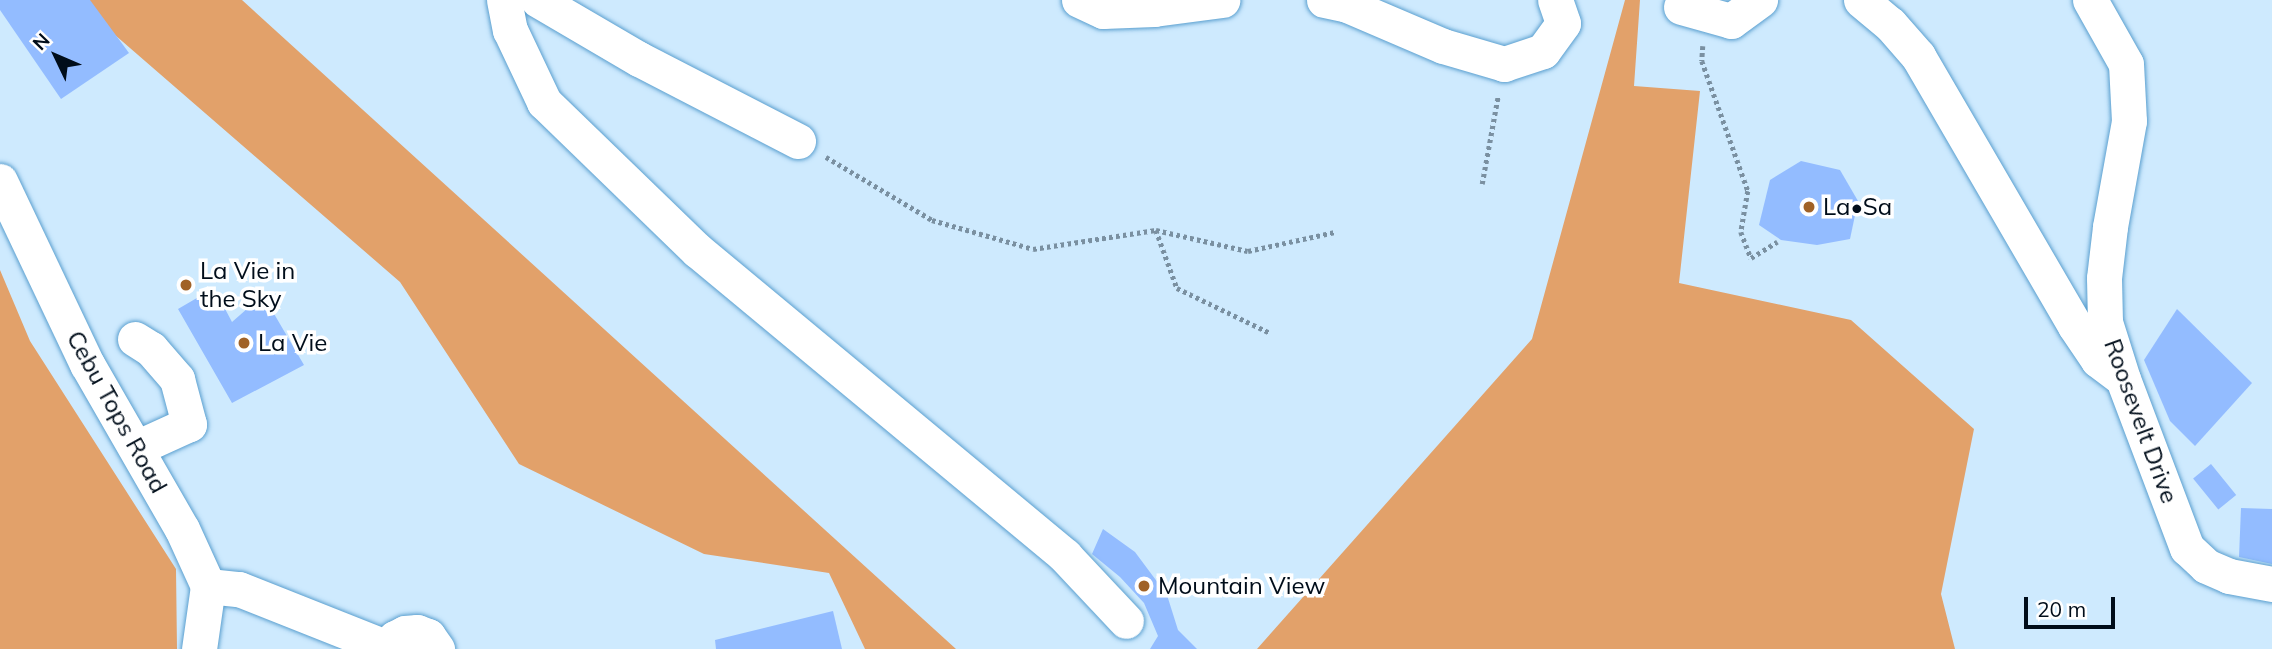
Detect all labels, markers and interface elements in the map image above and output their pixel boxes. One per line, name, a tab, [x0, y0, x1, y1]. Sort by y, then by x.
north arrow	[21, 21, 91, 91]
text: N	[27, 28, 55, 55]
place label: La•Sa	[1823, 193, 1892, 221]
marker: La•Sa	[1801, 199, 1817, 215]
place label: La Vie in the Sky	[200, 257, 295, 313]
marker: La Vie in the Sky	[178, 277, 194, 293]
street label: Cebu Tops Road	[61, 326, 173, 498]
place label: La Vie	[258, 329, 327, 357]
marker: La Vie	[236, 335, 252, 351]
street label: Roosevelt Drive	[2098, 335, 2184, 507]
place label: Mountain View	[1158, 572, 1325, 600]
marker: Mountain View	[1136, 578, 1152, 594]
scale bar	[2027, 582, 2118, 626]
text: 20 m	[2037, 596, 2086, 622]

